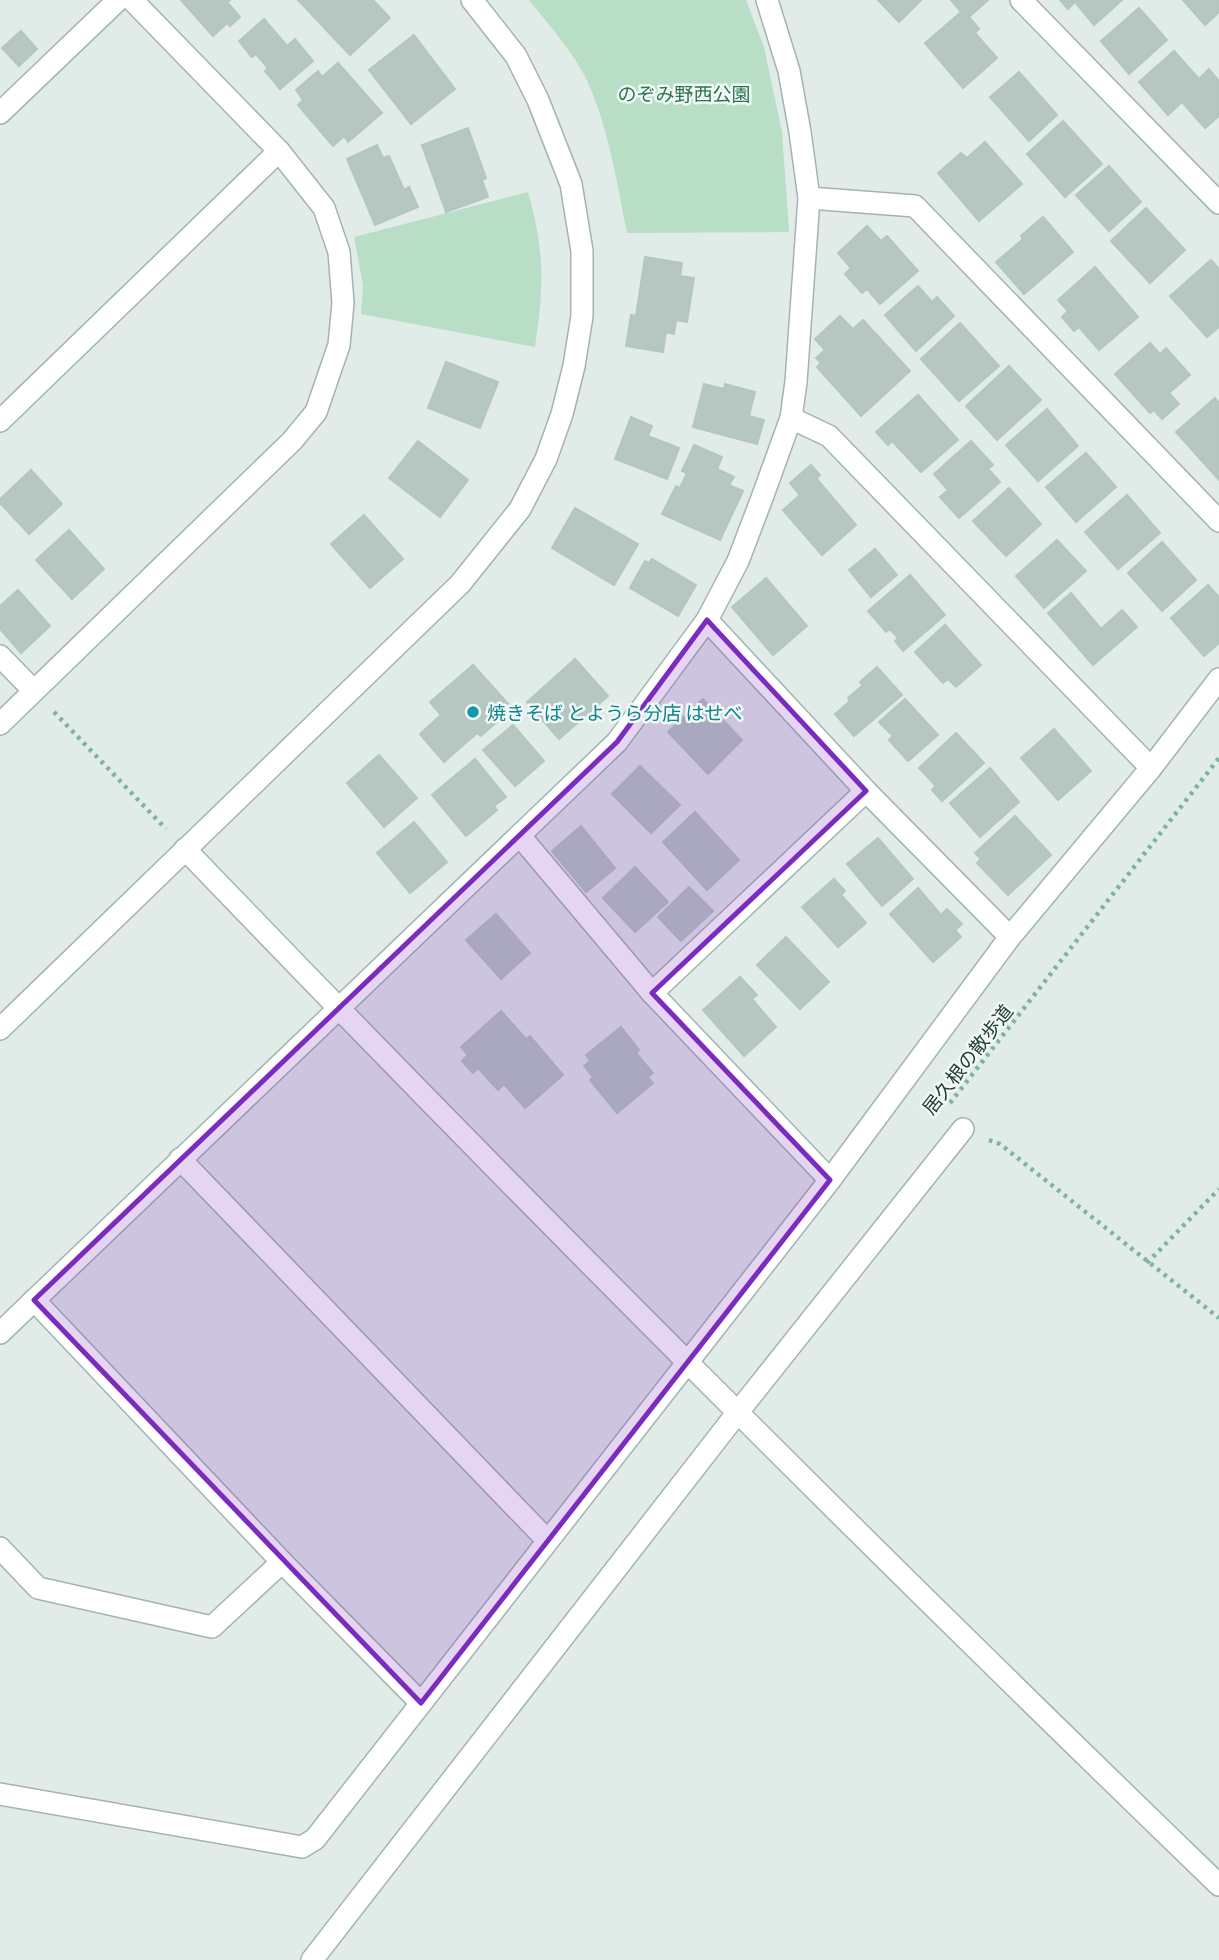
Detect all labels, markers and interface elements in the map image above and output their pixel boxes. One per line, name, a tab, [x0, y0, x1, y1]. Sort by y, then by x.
park label: のぞみ野西公園	[617, 82, 751, 105]
place label: 焼きそば とようら分店 はせべ	[487, 701, 742, 724]
marker: 焼きそば とようら分店 はせべ	[465, 704, 481, 720]
street label: 居久根の散歩道	[917, 1000, 1017, 1118]

